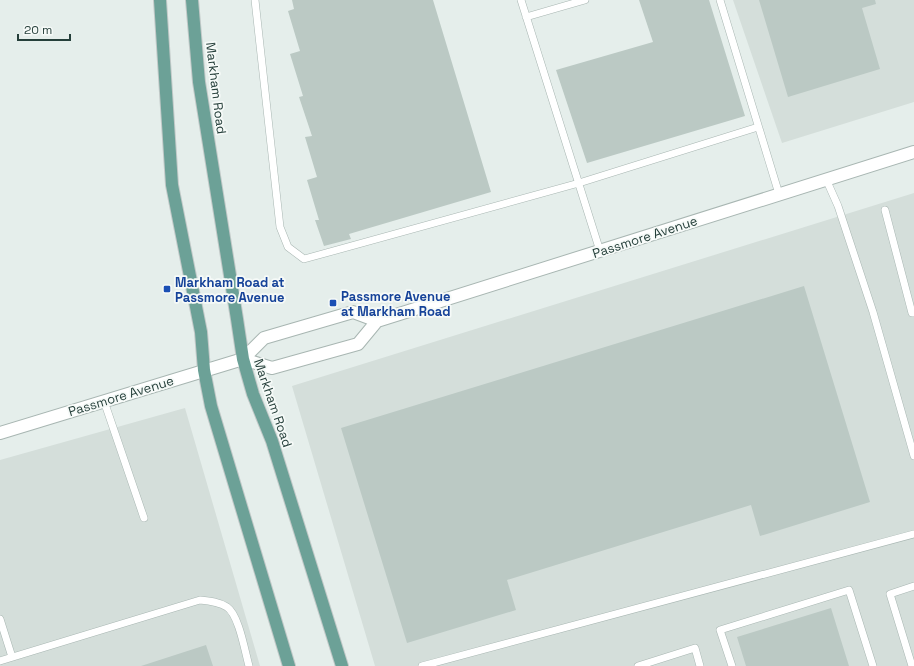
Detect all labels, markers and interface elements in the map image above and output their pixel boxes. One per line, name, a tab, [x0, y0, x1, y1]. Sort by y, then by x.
scale bar	[18, 16, 70, 42]
text: 20 m	[24, 22, 52, 38]
street label: Markham Road	[202, 41, 230, 135]
street label: Passmore Avenue	[590, 212, 700, 262]
place label: Markham Road at Passmore Avenue	[175, 274, 285, 306]
marker: Markham Road at Passmore Avenue	[162, 284, 172, 294]
place label: Passmore Avenue at Markham Road	[341, 288, 451, 320]
marker: Passmore Avenue at Markham Road	[328, 298, 338, 308]
street label: Markham Road	[250, 357, 296, 449]
street label: Passmore Avenue	[66, 372, 176, 420]

